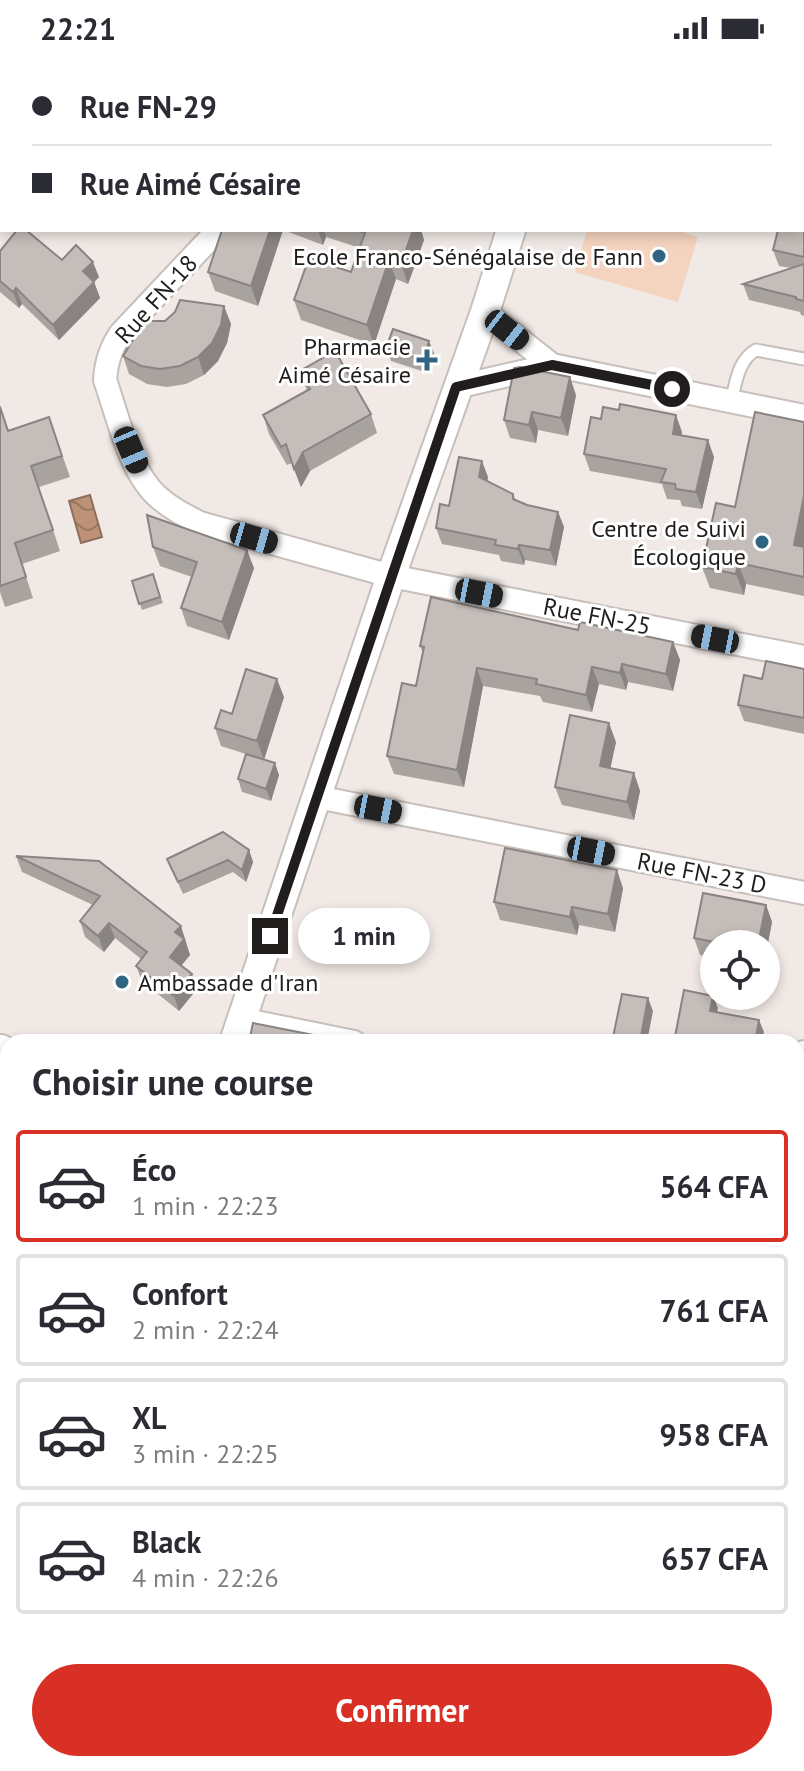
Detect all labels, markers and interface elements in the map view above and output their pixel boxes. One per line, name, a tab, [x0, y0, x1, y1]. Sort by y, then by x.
text: 22:21	[40, 9, 116, 48]
text: Rue FN-29	[80, 87, 217, 126]
text: Rue Aimé Césaire	[80, 164, 301, 203]
place label: Ecole Franco-Sénégalaise de Fann	[293, 241, 643, 272]
marker: Ecole Franco-Sénégalaise de Fann	[650, 247, 668, 265]
street label: Rue FN-18	[108, 248, 204, 350]
car	[481, 306, 533, 354]
place label: Pharmacie Aimé Césaire	[279, 331, 411, 390]
marker: Pharmacie Aimé Césaire	[418, 351, 436, 369]
route start	[654, 371, 690, 407]
car	[111, 423, 151, 477]
place label: Centre de Suivi Écologique	[591, 513, 746, 572]
car	[228, 520, 280, 556]
marker: Centre de Suivi Écologique	[753, 533, 771, 551]
car	[453, 577, 505, 609]
street label: Rue FN-25	[541, 590, 653, 642]
car	[689, 623, 741, 655]
car	[352, 793, 404, 825]
car	[565, 835, 617, 867]
street label: Rue FN-23 D	[635, 845, 769, 901]
callout: 1 min	[298, 908, 430, 964]
route end	[252, 918, 288, 954]
text: 1 min	[332, 919, 396, 952]
map controls	[700, 930, 780, 1010]
button: locate	[700, 930, 780, 1010]
place label: Ambassade d'Iran	[138, 967, 318, 998]
marker: Ambassade d'Iran	[113, 973, 131, 991]
text: Choisir une course	[32, 1058, 314, 1105]
icon: car	[36, 1150, 108, 1222]
text: Éco	[132, 1150, 176, 1189]
text: 564 CFA	[660, 1167, 768, 1206]
text: 1 min · 22:23	[132, 1189, 279, 1222]
icon: car	[36, 1274, 108, 1346]
text: Confort	[132, 1274, 228, 1313]
text: 761 CFA	[660, 1291, 768, 1330]
text: 2 min · 22:24	[132, 1313, 279, 1346]
icon: car	[36, 1398, 108, 1470]
text: XL	[132, 1398, 166, 1437]
text: 958 CFA	[660, 1415, 768, 1454]
text: 3 min · 22:25	[132, 1437, 279, 1470]
icon: car	[36, 1522, 108, 1594]
text: Black	[132, 1522, 201, 1561]
text: 657 CFA	[661, 1539, 768, 1578]
text: 4 min · 22:26	[132, 1561, 279, 1594]
button: Confirmer	[32, 1664, 772, 1756]

